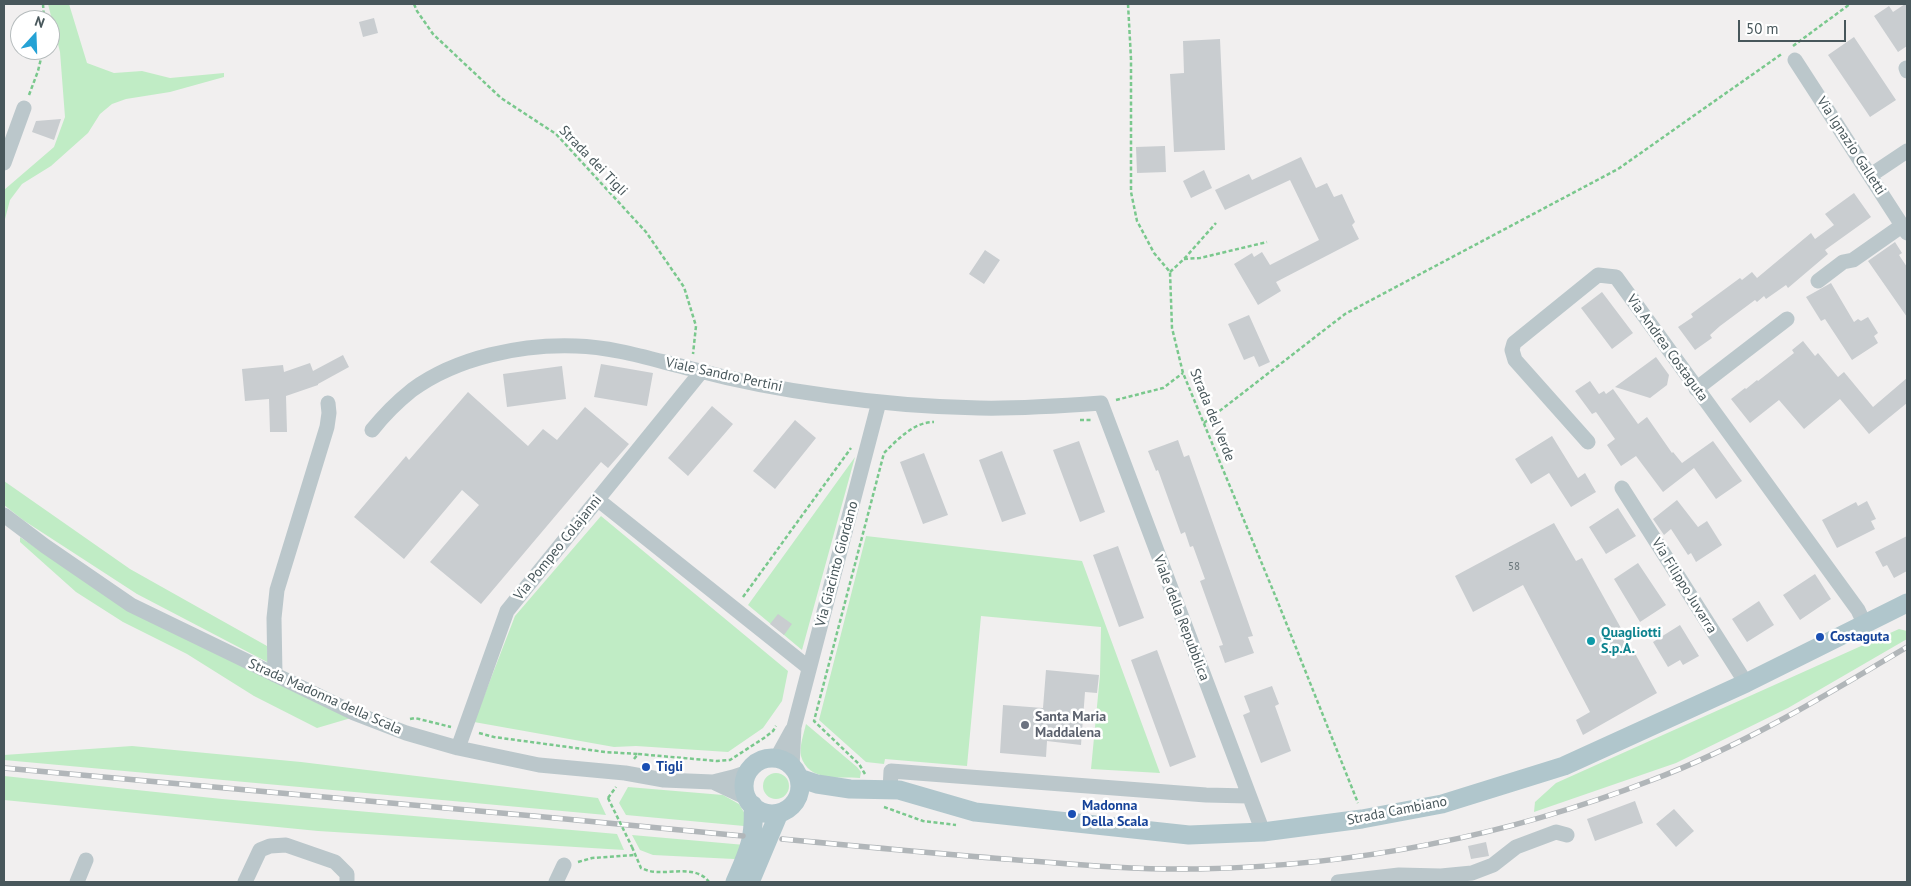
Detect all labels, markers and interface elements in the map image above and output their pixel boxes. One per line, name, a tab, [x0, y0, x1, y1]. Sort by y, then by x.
north arrow	[10, 10, 60, 60]
scale bar	[1741, 10, 1848, 42]
text: N	[32, 12, 47, 32]
text: 50 m	[1746, 19, 1779, 38]
street label: Via Ignazio Galletti	[1813, 94, 1889, 198]
street label: Strada dei Tigli	[555, 122, 631, 200]
street label: Via Andrea Costaguta	[1623, 291, 1711, 405]
street label: Viale Sandro Pertini	[664, 354, 784, 396]
street label: Strada del Verde	[1186, 366, 1238, 464]
street label: Via Pompeo Colajanni	[511, 492, 605, 604]
street label: Via Giacinto Giordano	[812, 499, 862, 629]
street label: Via Filippo Juvarra	[1648, 535, 1720, 637]
street label: Viale della Repubblica	[1149, 553, 1213, 683]
house number: 58	[1508, 560, 1520, 574]
place label: Quagliotti S.p.A.	[1601, 625, 1661, 658]
place label: Costaguta	[1830, 629, 1889, 645]
marker: Costaguta	[1814, 631, 1826, 643]
marker: Quagliotti S.p.A.	[1585, 635, 1597, 647]
street label: Strada Madonna della Scala	[246, 655, 404, 739]
place label: Santa Maria Maddalena	[1035, 709, 1106, 742]
marker: Santa Maria Maddalena	[1019, 719, 1031, 731]
place label: Tigli	[656, 759, 683, 775]
marker: Tigli	[640, 761, 652, 773]
street label: Strada Cambiano	[1346, 793, 1448, 829]
place label: Madonna Della Scala	[1082, 798, 1148, 830]
marker: Madonna Della Scala	[1066, 808, 1078, 820]

